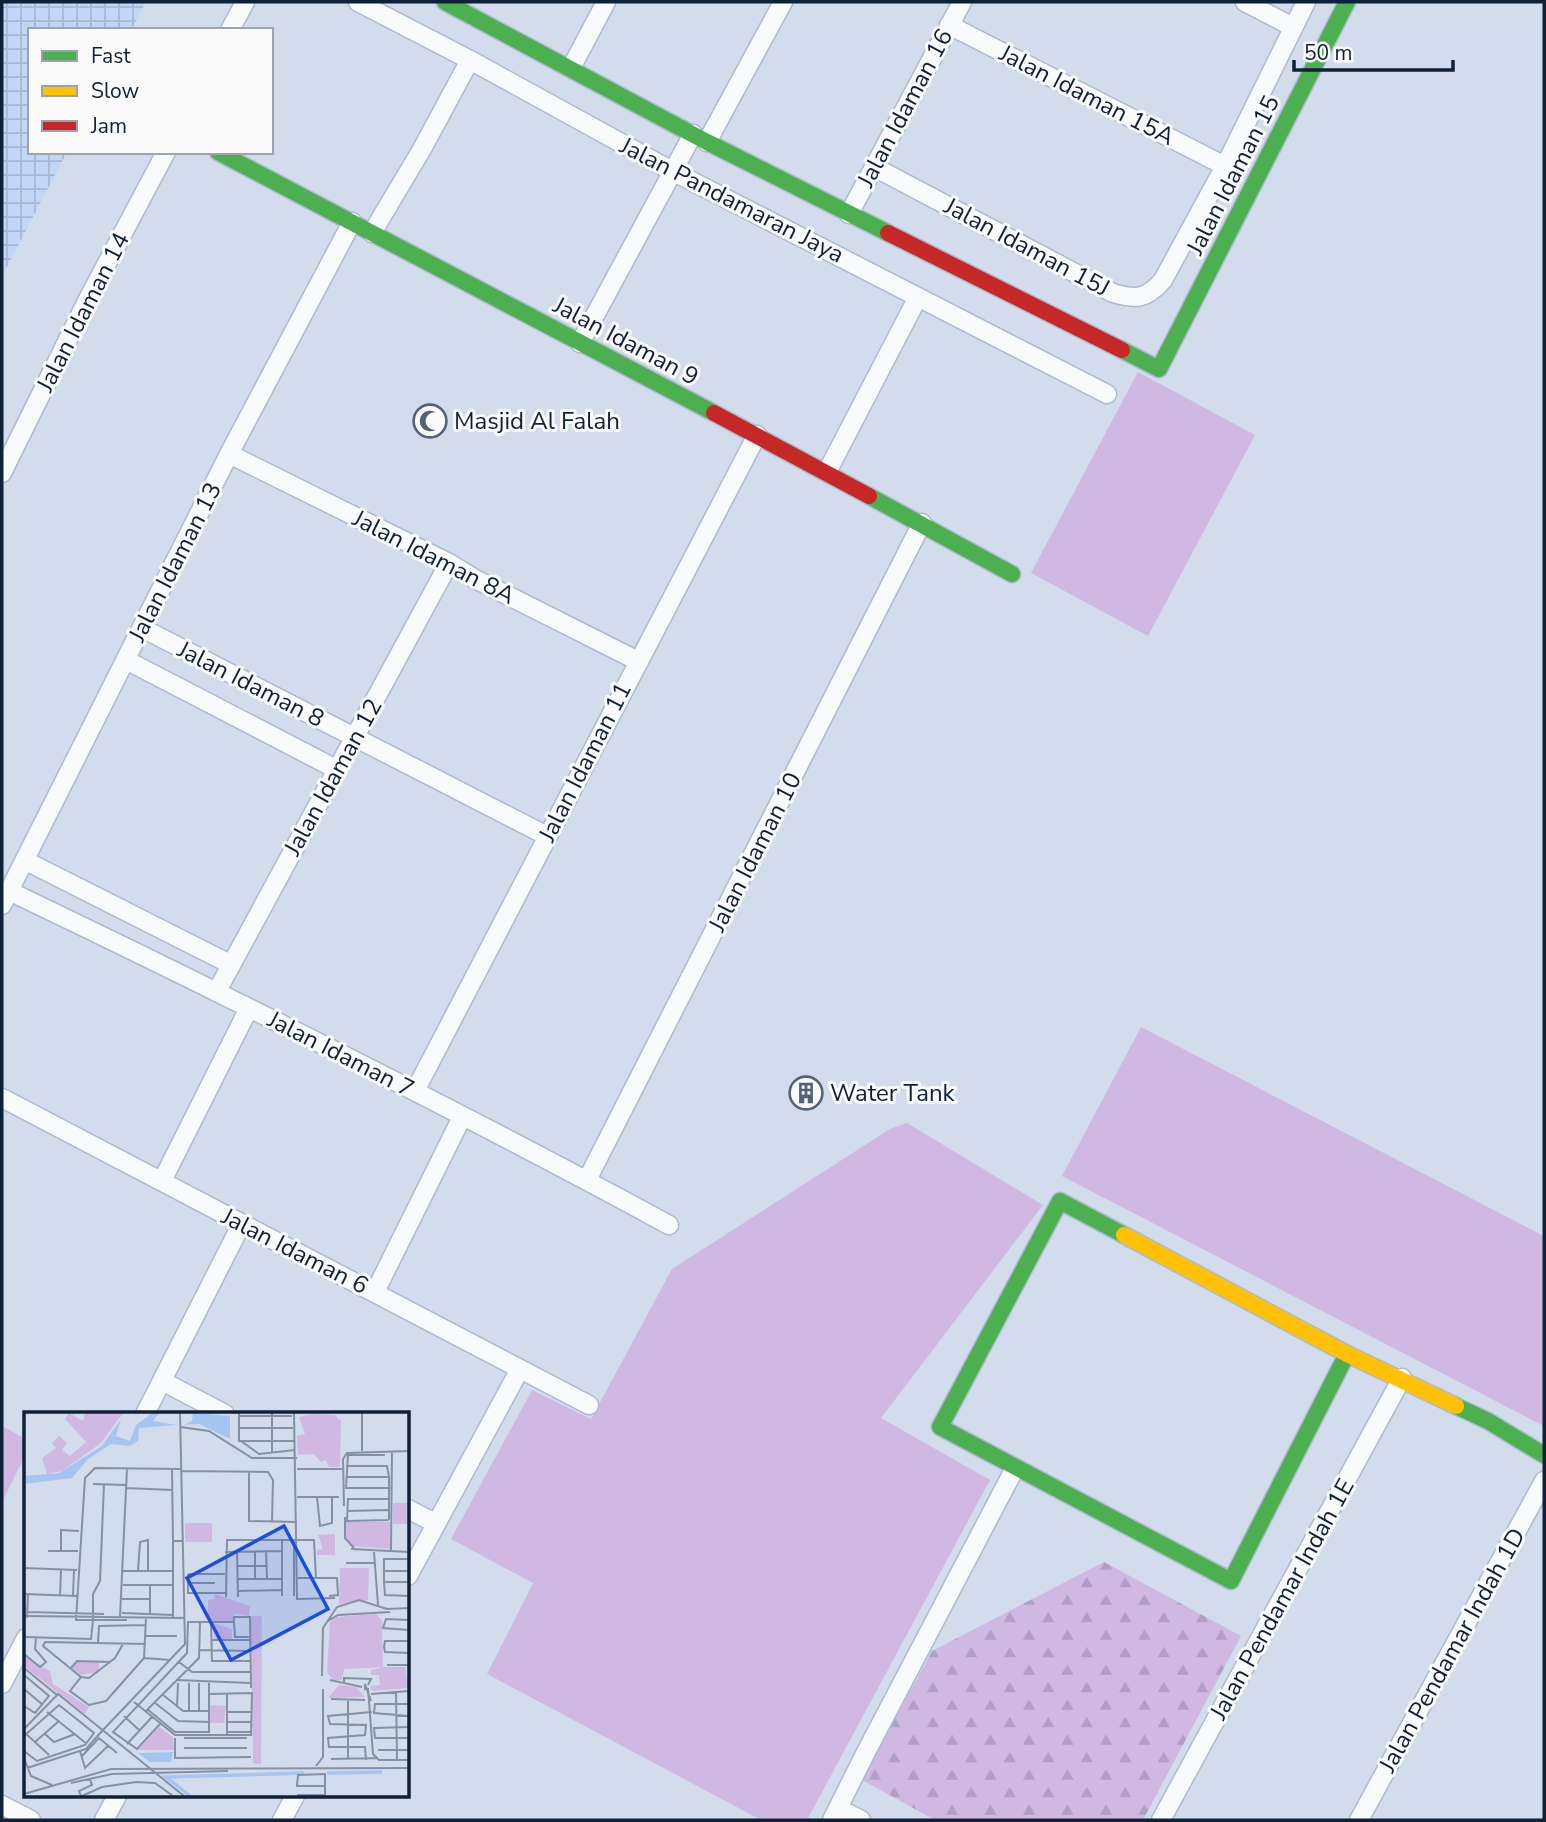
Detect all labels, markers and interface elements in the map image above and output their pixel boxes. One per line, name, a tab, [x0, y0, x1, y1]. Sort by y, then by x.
street label: Jalan Idaman 16	[849, 23, 960, 194]
legend	[28, 28, 273, 154]
scale bar	[1294, 28, 1453, 72]
street label: Jalan Idaman 15A	[993, 37, 1180, 153]
text: 50 m	[1304, 39, 1353, 67]
text: Fast	[91, 42, 131, 70]
text: Slow	[91, 77, 140, 105]
street label: Jalan Idaman 15	[1179, 90, 1287, 261]
text: Jam	[90, 112, 127, 140]
street label: Jalan Pandamaran Jaya	[614, 129, 849, 270]
street label: Jalan Idaman 15J	[938, 190, 1115, 304]
street label: Jalan Idaman 14	[29, 227, 137, 398]
street label: Jalan Idaman 9	[547, 289, 704, 393]
mosque icon: Masjid Al Falah	[411, 402, 449, 440]
place label: Masjid Al Falah	[454, 405, 620, 437]
street label: Jalan Idaman 13	[121, 477, 229, 648]
street label: Jalan Idaman 8A	[347, 502, 521, 612]
street label: Jalan Idaman 8	[171, 633, 330, 735]
street label: Jalan Idaman 11	[531, 677, 639, 848]
street label: Jalan Idaman 12	[276, 693, 389, 862]
street label: Jalan Idaman 10	[701, 767, 809, 938]
street label: Jalan Idaman 7	[261, 1003, 420, 1105]
building icon: Water Tank	[787, 1074, 825, 1112]
place label: Water Tank	[830, 1077, 956, 1109]
street label: Jalan Idaman 6	[215, 1200, 374, 1302]
inset map	[24, 1412, 410, 1798]
street label: Jalan Pendamar Indah 1E	[1202, 1473, 1362, 1726]
street label: Jalan Pendamar Indah 1D	[1371, 1522, 1533, 1779]

